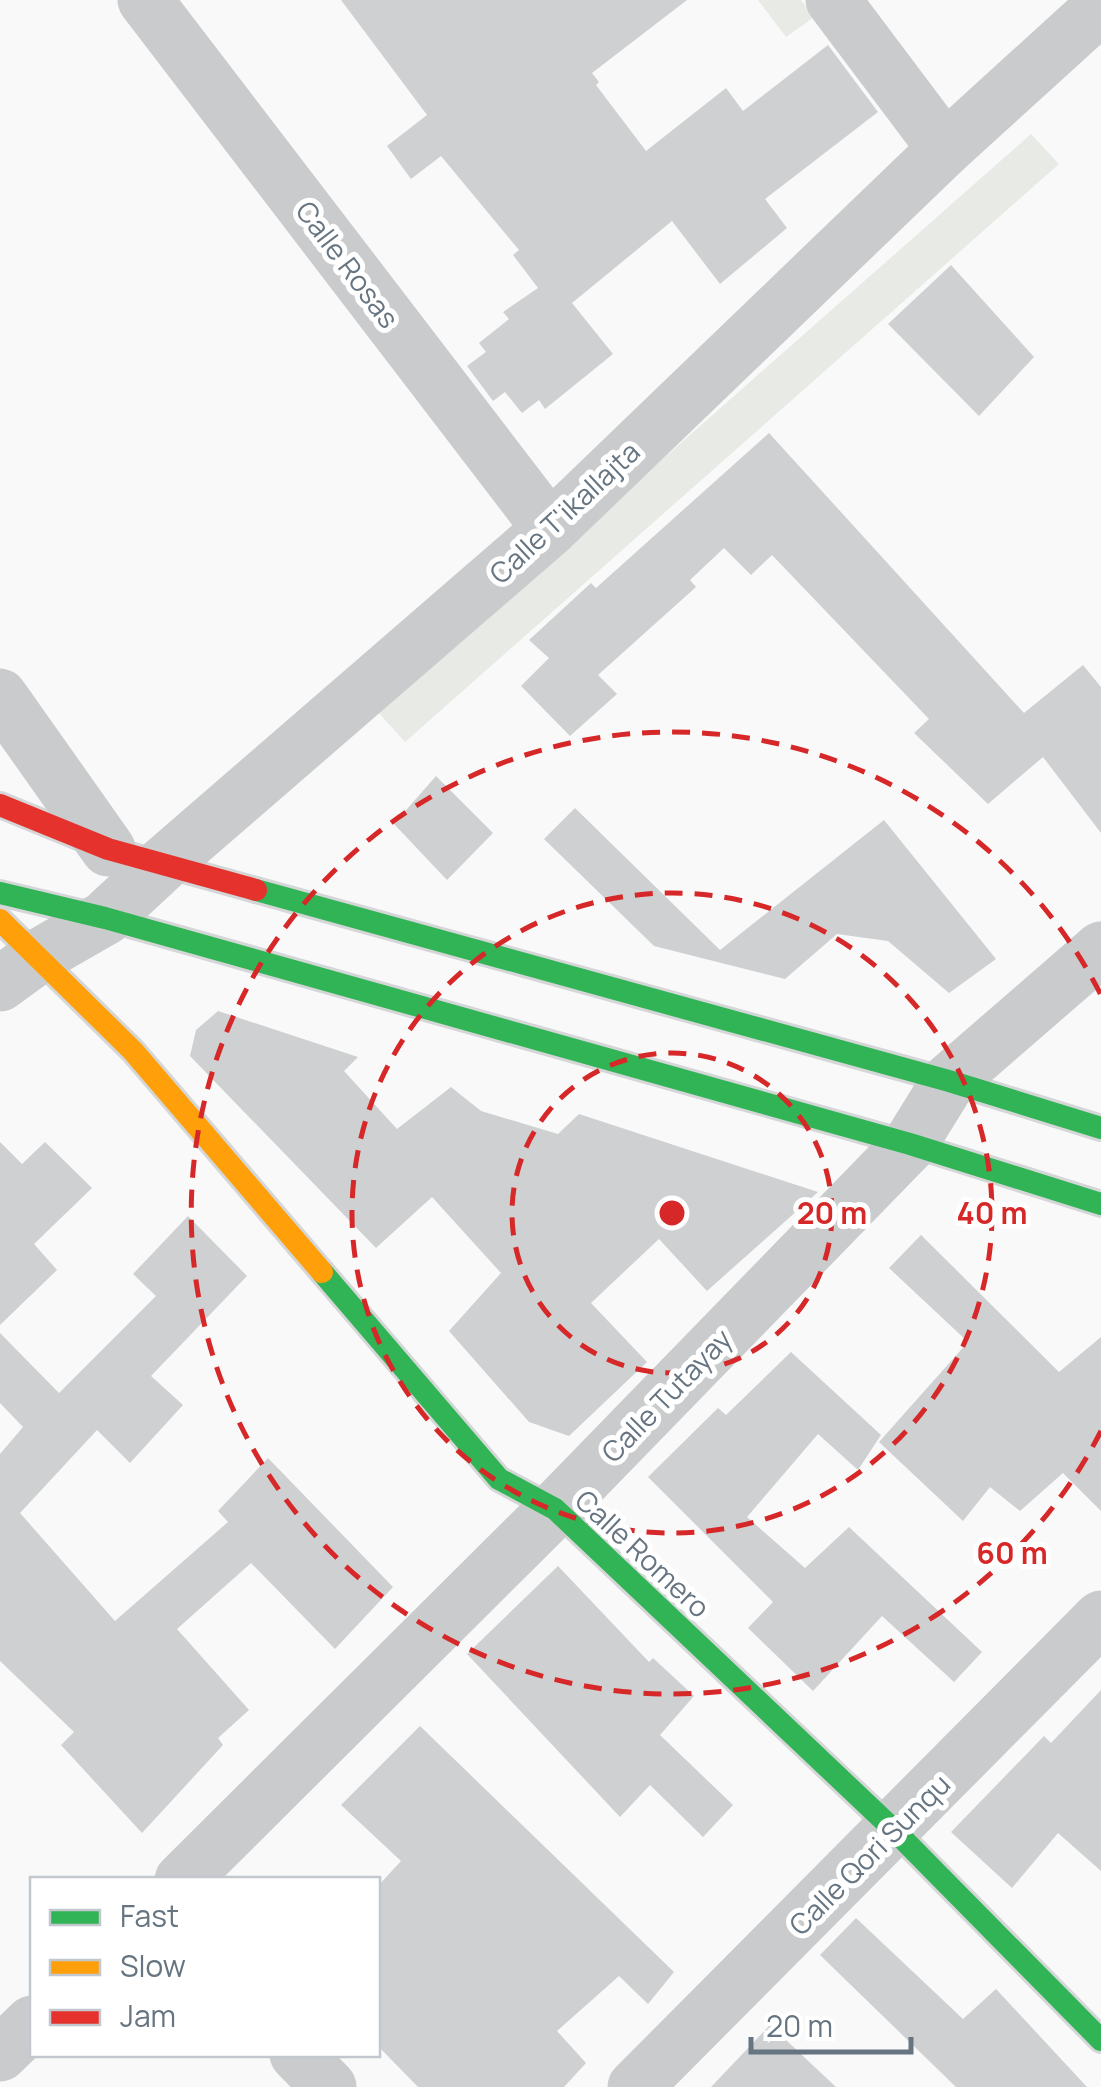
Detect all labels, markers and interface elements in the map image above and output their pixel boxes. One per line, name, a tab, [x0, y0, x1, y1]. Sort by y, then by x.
street label: Calle Rosas	[288, 193, 408, 335]
street label: Calle T'ikallajta	[481, 432, 647, 592]
text: 20 m	[797, 1192, 867, 1233]
text: 40 m	[957, 1192, 1027, 1233]
centre of rings	[654, 1195, 690, 1231]
street label: Calle Tutayay	[593, 1320, 740, 1470]
street label: Calle Romero	[567, 1481, 719, 1625]
text: 60 m	[976, 1532, 1048, 1573]
street label: Calle Qori Sunqu	[780, 1765, 958, 1943]
legend	[30, 1877, 380, 2057]
text: Fast	[120, 1895, 179, 1936]
text: Slow	[120, 1945, 186, 1986]
scale bar	[751, 1992, 911, 2054]
text: Jam	[120, 1995, 176, 2036]
text: 20 m	[766, 2005, 833, 2046]

